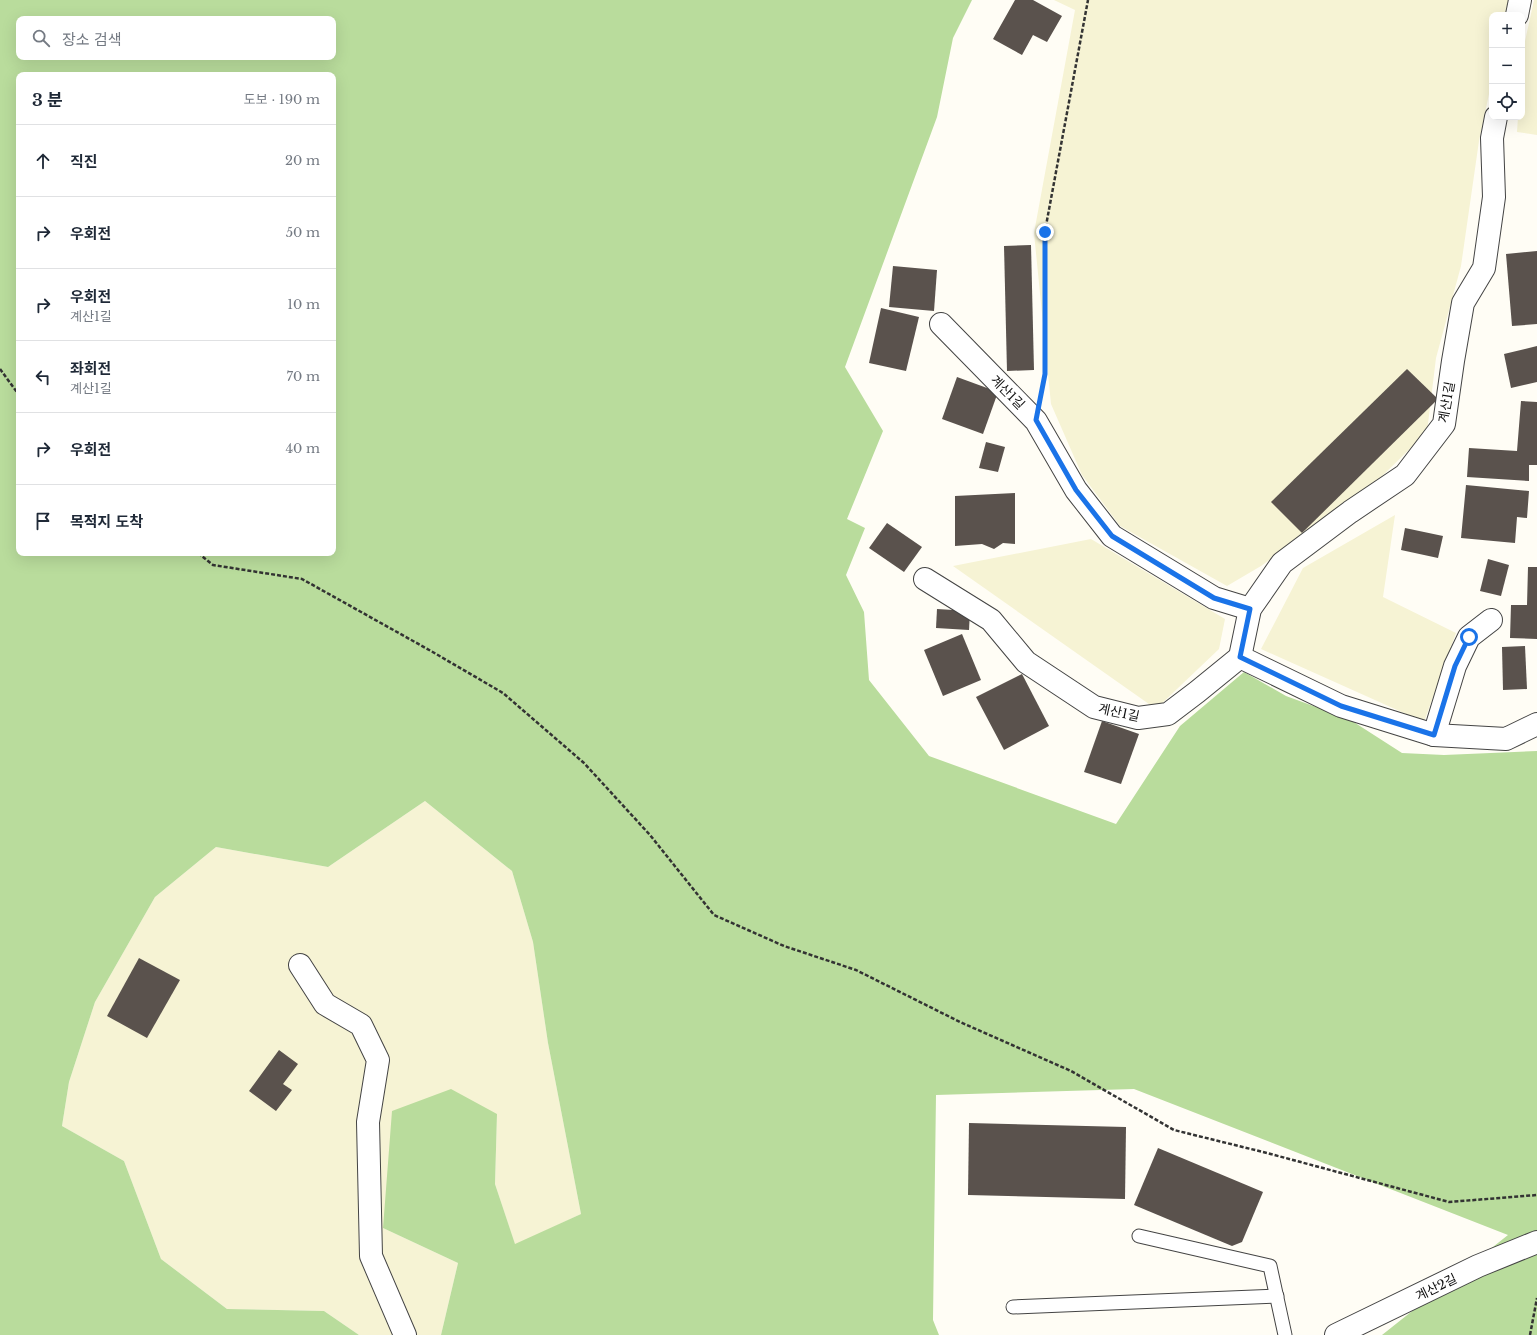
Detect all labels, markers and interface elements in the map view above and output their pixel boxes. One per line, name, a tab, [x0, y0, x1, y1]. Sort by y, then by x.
map controls	[1489, 12, 1525, 120]
button: +	[1489, 12, 1525, 48]
search box	[16, 16, 336, 60]
icon: search	[30, 27, 52, 49]
text: 장소 검색	[62, 30, 122, 49]
button: −	[1489, 48, 1525, 84]
button: locate	[1489, 84, 1525, 120]
text: 3 분	[32, 90, 63, 111]
text: 도보 · 190 m	[244, 91, 320, 108]
icon: ahead	[32, 150, 54, 172]
text: 직진	[70, 152, 98, 171]
text: 20 m	[285, 152, 320, 169]
icon: right	[32, 222, 54, 244]
route end	[1036, 223, 1054, 241]
text: 우회전	[70, 224, 111, 243]
text: 50 m	[286, 224, 320, 241]
text: 우회전	[70, 287, 111, 306]
icon: right	[32, 294, 54, 316]
text: 10 m	[287, 296, 320, 313]
text: 계산1길	[70, 308, 112, 325]
text: 좌회전	[70, 359, 111, 378]
icon: left	[32, 366, 54, 388]
text: 70 m	[287, 368, 320, 385]
street label: 계산1길	[987, 372, 1028, 413]
text: 계산1길	[70, 380, 112, 397]
street label: 계산1길	[1435, 380, 1458, 424]
icon: right	[32, 438, 54, 460]
text: 우회전	[70, 440, 111, 459]
text: 40 m	[285, 440, 320, 457]
icon: arrive	[32, 510, 54, 532]
text: 목적지 도착	[70, 512, 143, 531]
route start	[1460, 628, 1478, 646]
street label: 계산1길	[1097, 700, 1141, 725]
street label: 계산2길	[1413, 1270, 1460, 1305]

